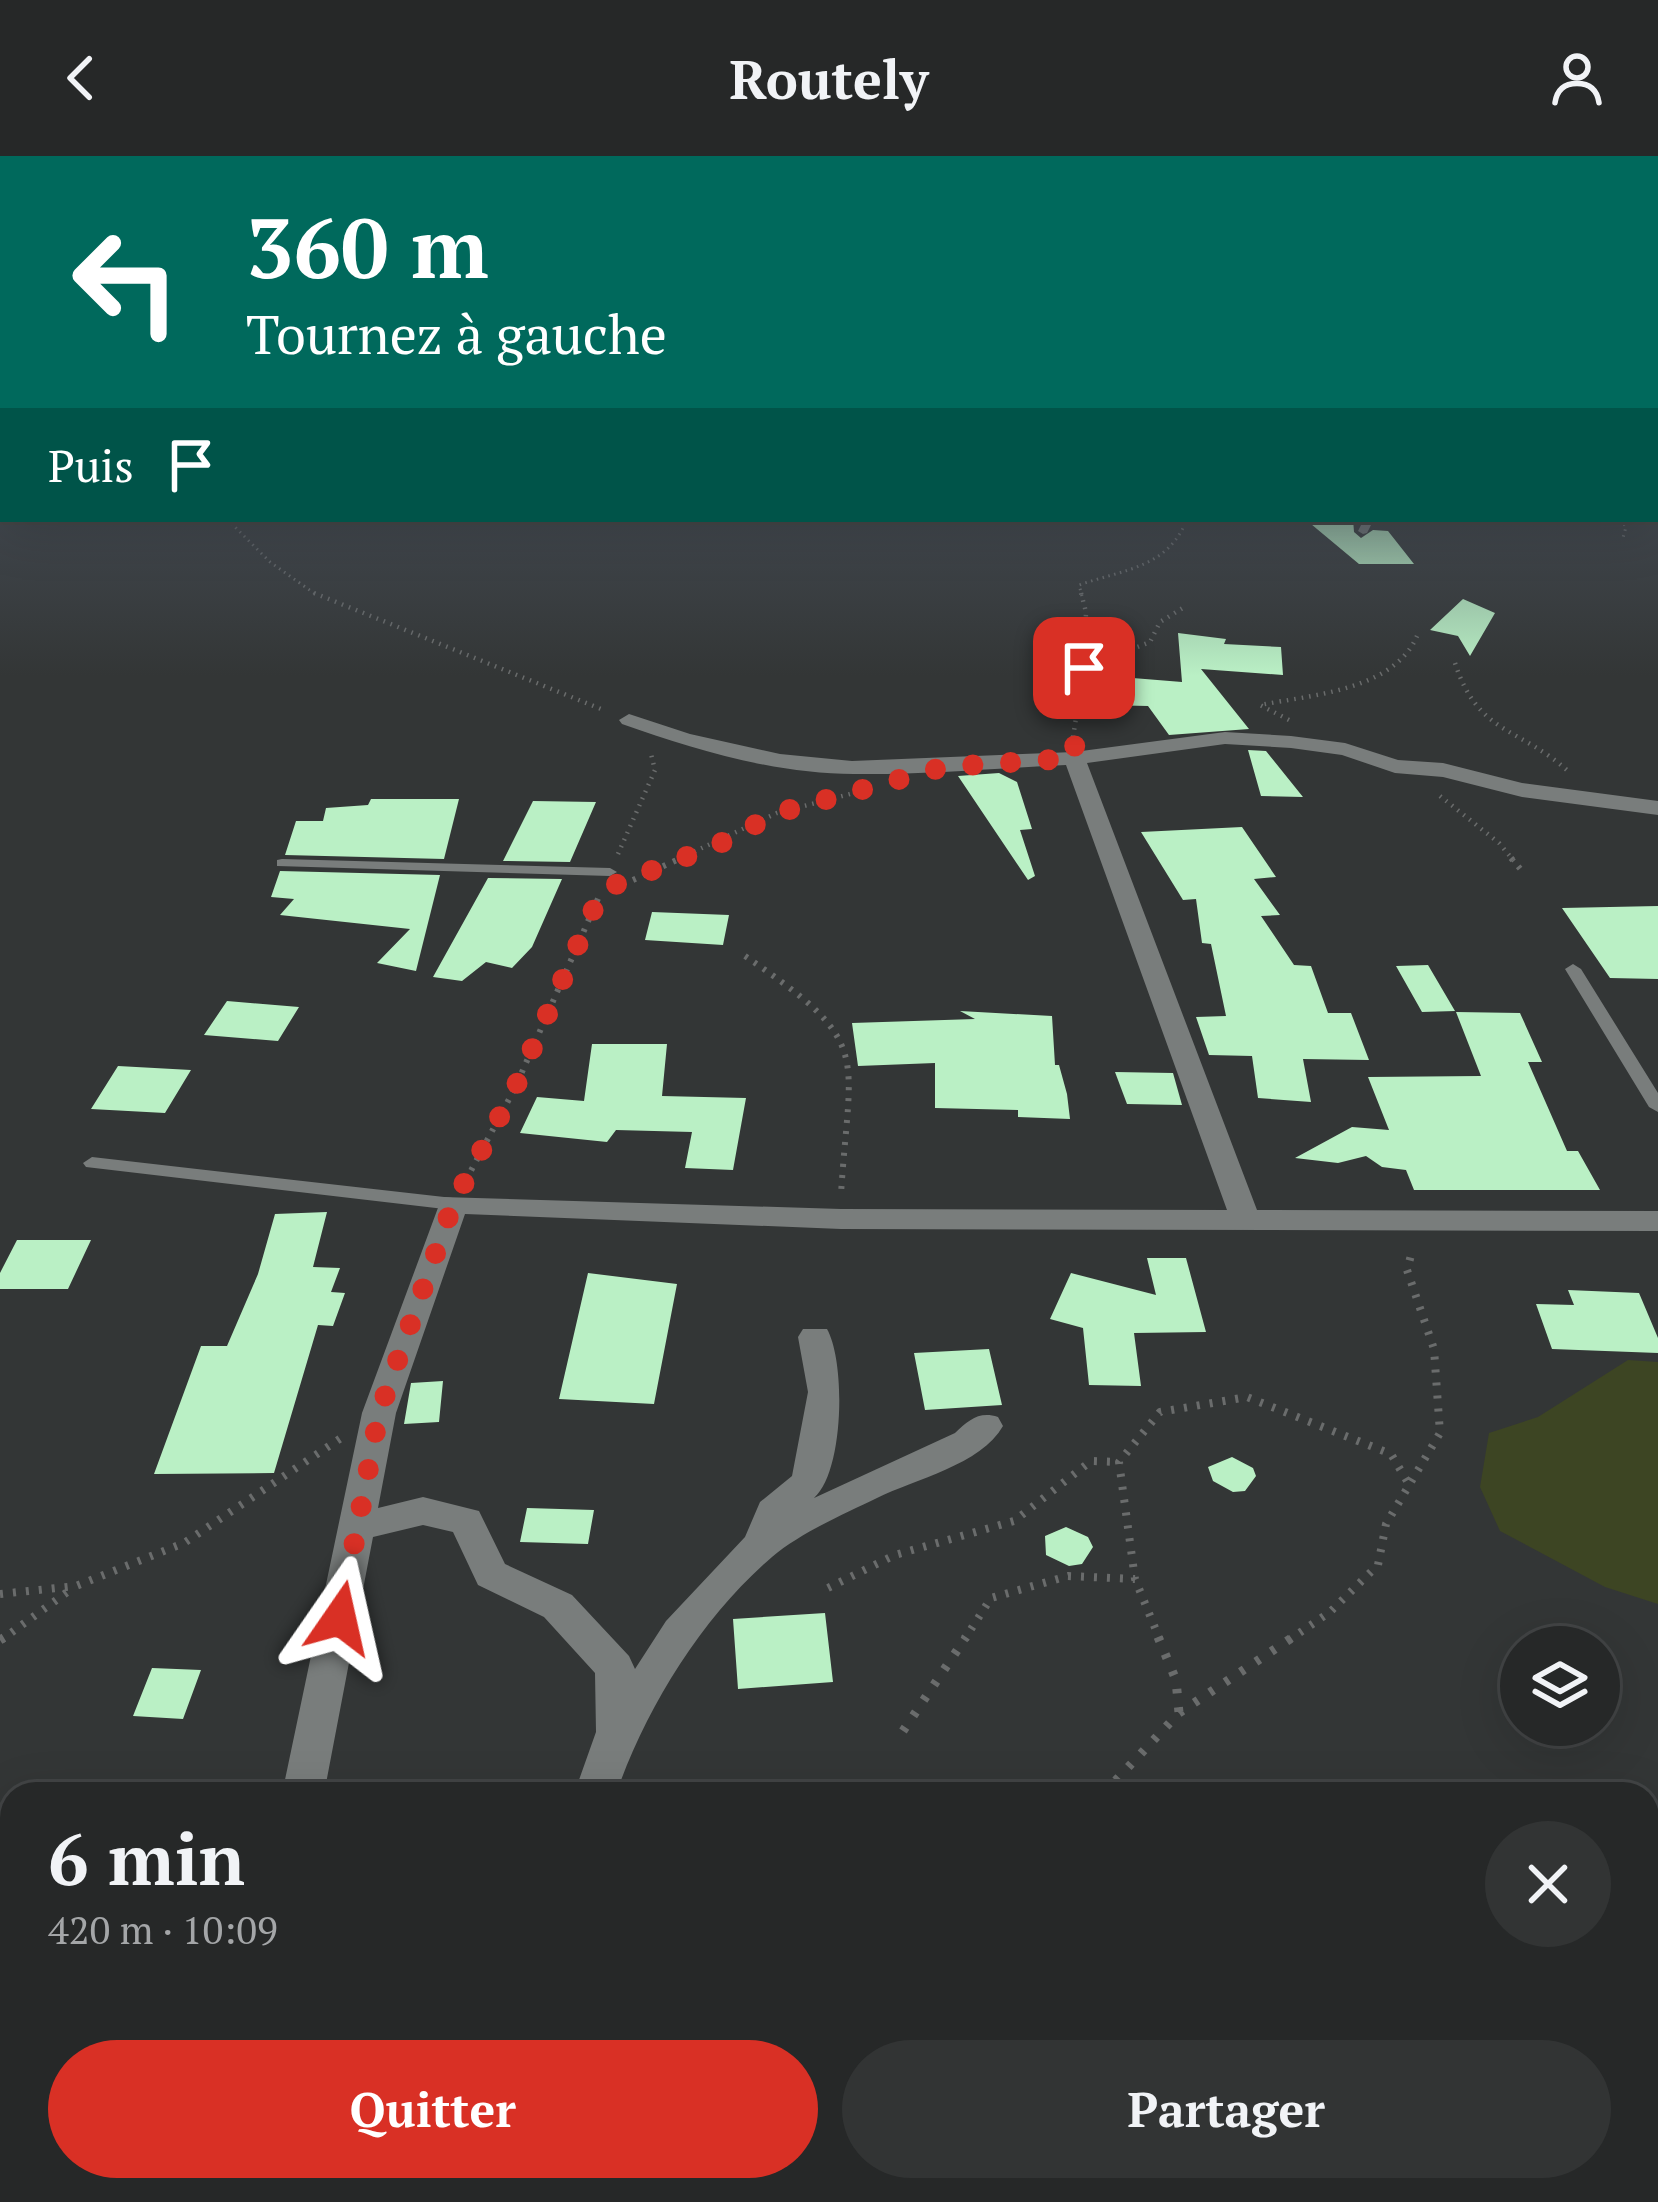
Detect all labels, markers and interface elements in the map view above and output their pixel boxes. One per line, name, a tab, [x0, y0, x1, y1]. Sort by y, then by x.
text: Routely	[730, 43, 929, 114]
icon: back	[48, 45, 114, 111]
icon: person	[1544, 45, 1610, 111]
text: 360 m	[246, 191, 489, 302]
icon: left	[48, 204, 204, 360]
text: Tournez à gauche	[246, 298, 667, 369]
icon: arrive	[158, 432, 224, 498]
text: Puis	[48, 435, 134, 495]
pin	[1033, 617, 1135, 719]
icon: arrive	[1051, 635, 1117, 701]
position arrow	[277, 1555, 403, 1681]
map controls	[1500, 1626, 1620, 1746]
button: layers	[1500, 1626, 1620, 1746]
text: 6 min	[48, 1810, 245, 1906]
button: close	[1485, 1821, 1611, 1947]
text: 420 m · 10:09	[48, 1903, 278, 1955]
button: Quitter	[48, 2040, 818, 2178]
button: Partager	[842, 2040, 1611, 2178]

